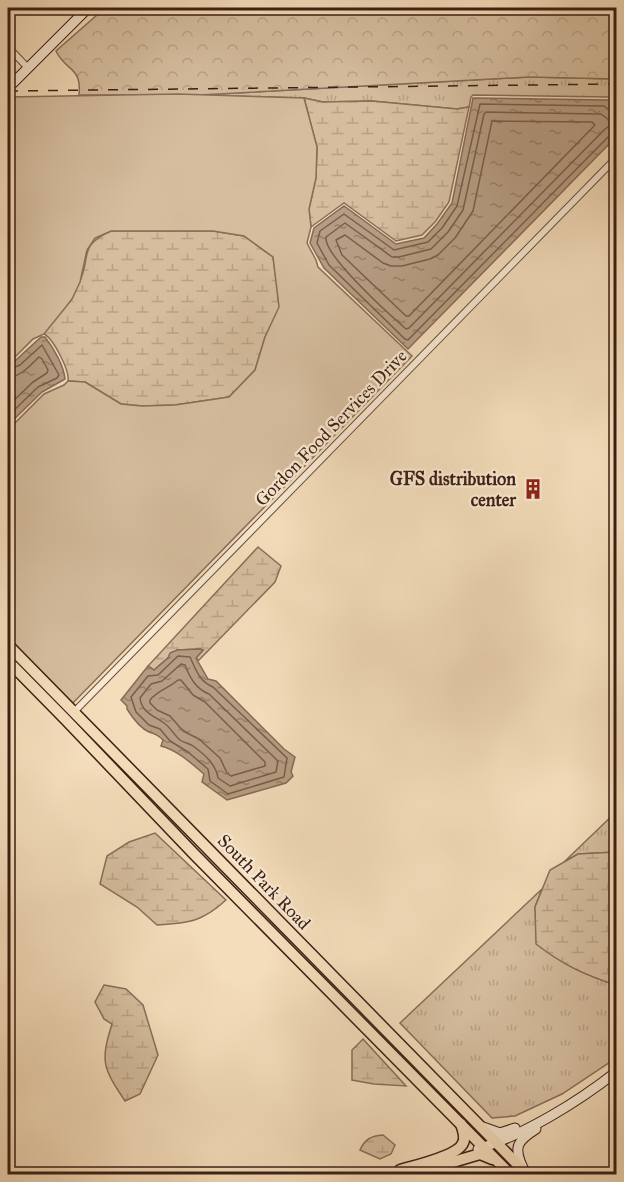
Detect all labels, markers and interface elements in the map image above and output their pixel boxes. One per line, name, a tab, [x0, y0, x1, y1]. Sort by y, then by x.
street label: Gordon Food Services Drive	[250, 345, 412, 511]
place label: GFS distribution center	[390, 468, 517, 511]
building icon: GFS distribution center	[521, 477, 545, 501]
street label: South Park Road	[213, 830, 315, 934]

